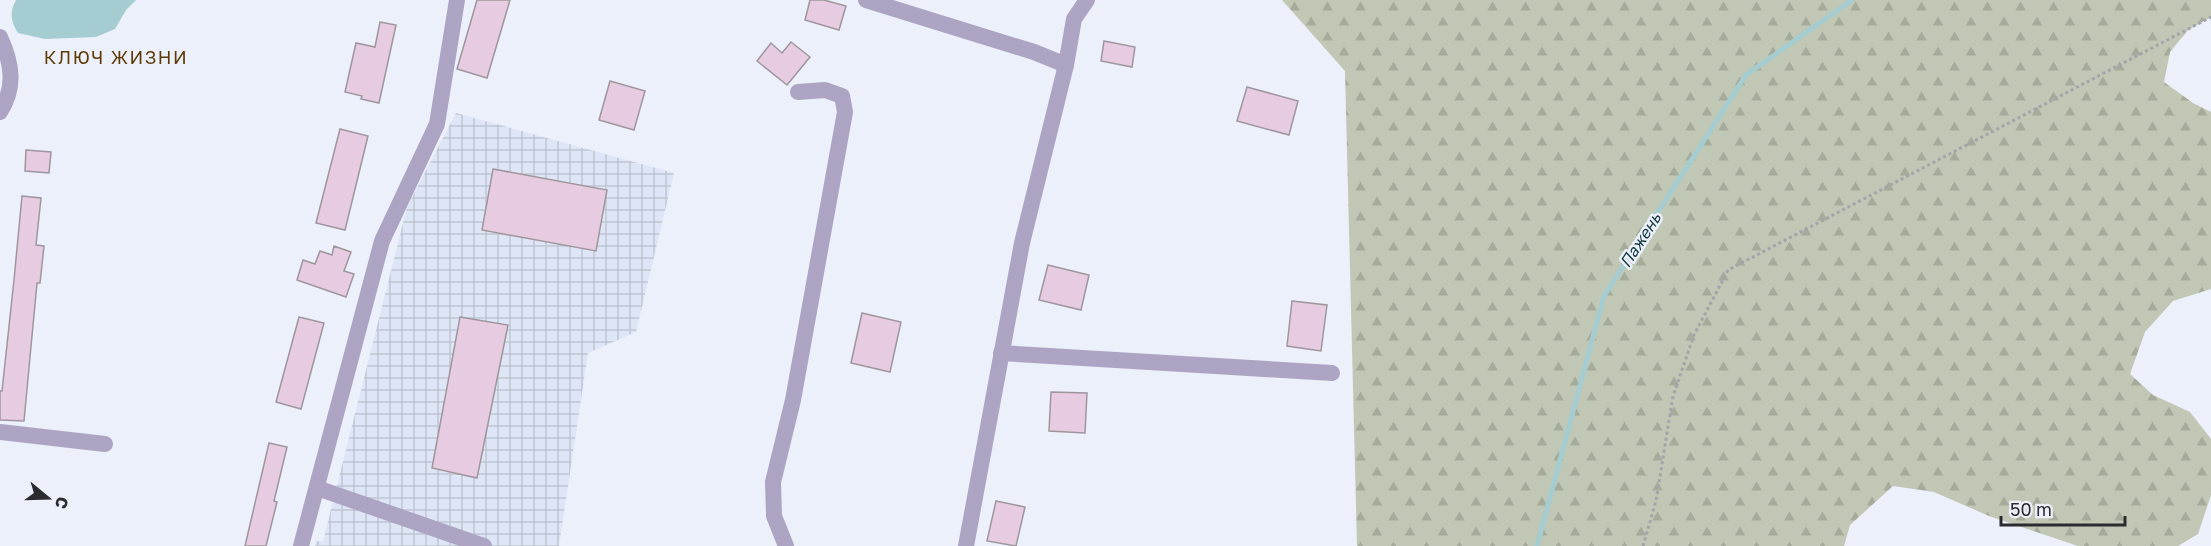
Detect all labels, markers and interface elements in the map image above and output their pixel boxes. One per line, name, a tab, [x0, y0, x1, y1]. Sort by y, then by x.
district label: КЛЮЧ ЖИЗНИ	[44, 46, 188, 68]
water label: Пажень	[1615, 208, 1665, 271]
north arrow	[18, 468, 78, 528]
scale bar	[2001, 489, 2126, 527]
text: С	[51, 494, 73, 512]
text: 50 m	[2010, 498, 2052, 520]

